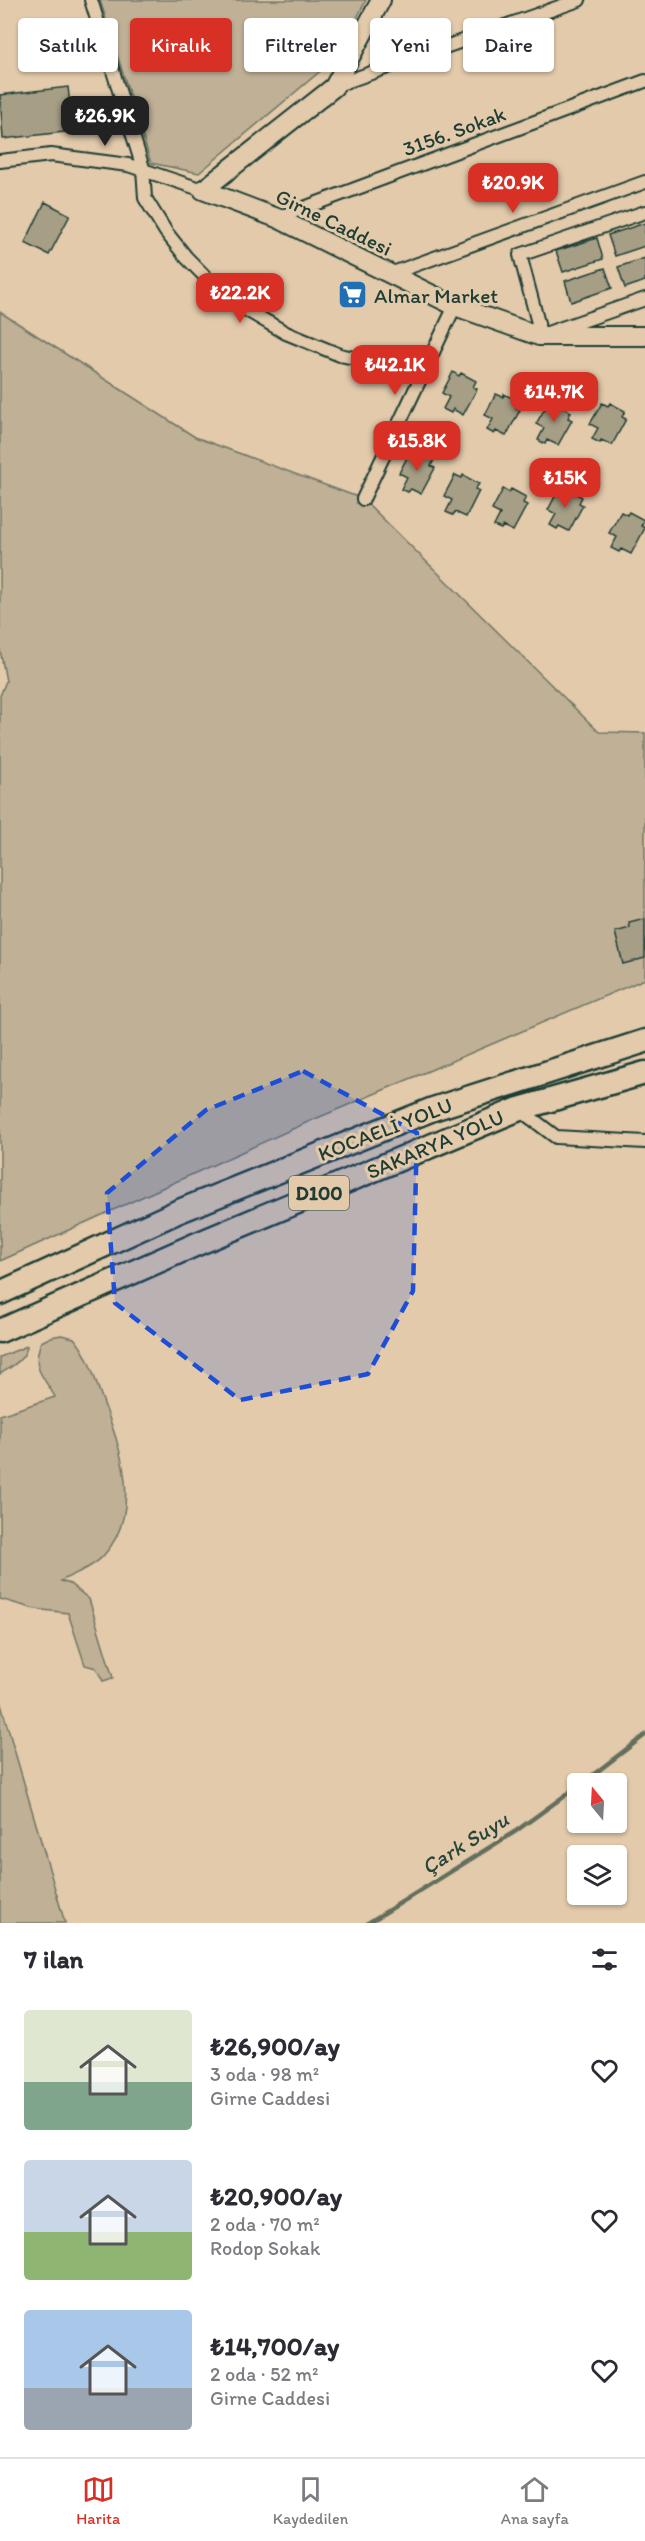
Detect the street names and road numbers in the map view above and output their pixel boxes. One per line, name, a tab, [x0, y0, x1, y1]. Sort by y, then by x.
street label: 3156. Sokak	[399, 101, 509, 161]
street label: Girne Caddesi	[272, 183, 396, 261]
street label: KOCAELİ YOLU	[314, 1092, 456, 1166]
street label: SAKARYA YOLU	[363, 1104, 507, 1184]
road number: D100	[289, 1176, 349, 1210]

